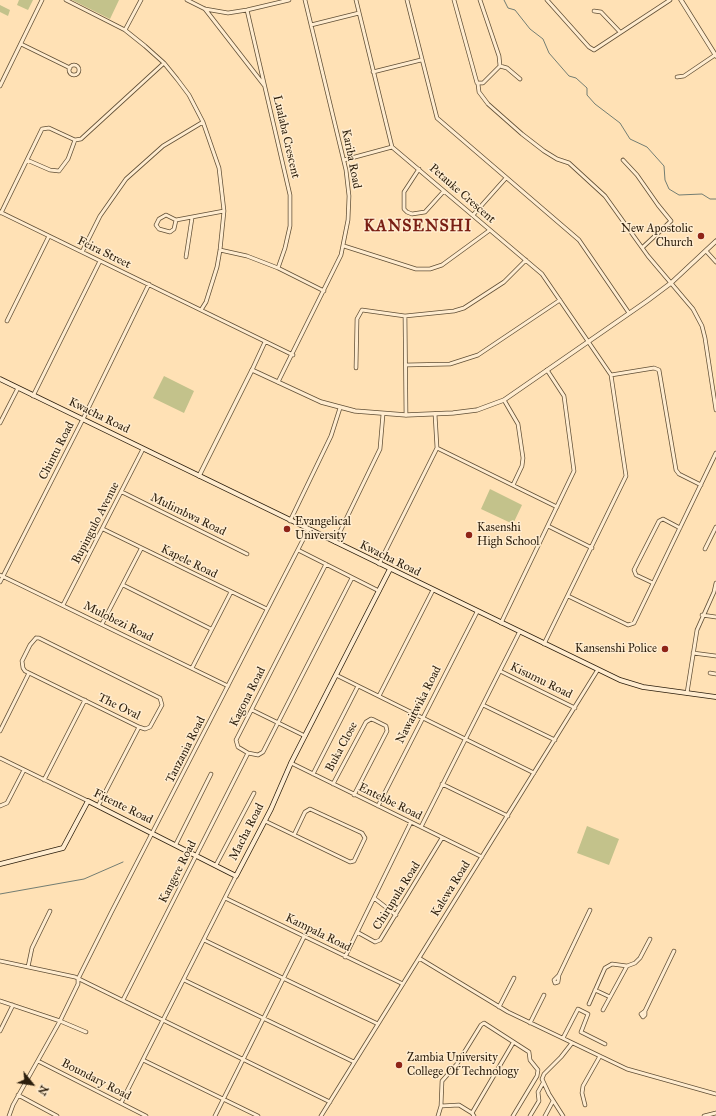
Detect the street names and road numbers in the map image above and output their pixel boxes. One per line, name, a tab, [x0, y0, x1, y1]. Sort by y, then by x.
street label: Lualaba Crescent	[269, 94, 303, 180]
street label: Kariba Road	[338, 128, 364, 190]
street label: Petauke Crescent	[426, 161, 498, 227]
street label: Feira Street	[75, 234, 133, 272]
street label: Kwacha Road	[66, 395, 132, 437]
street label: Chintu Road	[36, 419, 78, 483]
street label: Bupingulo Avenue	[69, 480, 123, 566]
street label: Mulimbwa Road	[148, 491, 228, 539]
street label: Kwacha Road	[357, 538, 423, 580]
street label: Kapele Road	[158, 542, 220, 582]
street label: Mulobezi Road	[81, 599, 155, 645]
street label: Kisumu Road	[508, 660, 574, 702]
street label: Nawaitwika Road	[393, 664, 445, 746]
street label: Kagona Road	[227, 665, 269, 729]
street label: The Oval	[95, 691, 143, 723]
street label: Tanzania Road	[163, 714, 209, 786]
street label: Buka Close	[323, 720, 361, 774]
street label: Entebbe Road	[356, 780, 424, 824]
street label: Fitente Road	[91, 786, 155, 828]
street label: Macha Road	[226, 801, 268, 863]
street label: Kangere Road	[156, 838, 200, 906]
street label: Chirupula Road	[370, 859, 424, 933]
street label: Kalewa Road	[428, 859, 474, 919]
street label: Kampala Road	[283, 911, 353, 955]
street label: Boundary Road	[59, 1056, 133, 1104]

